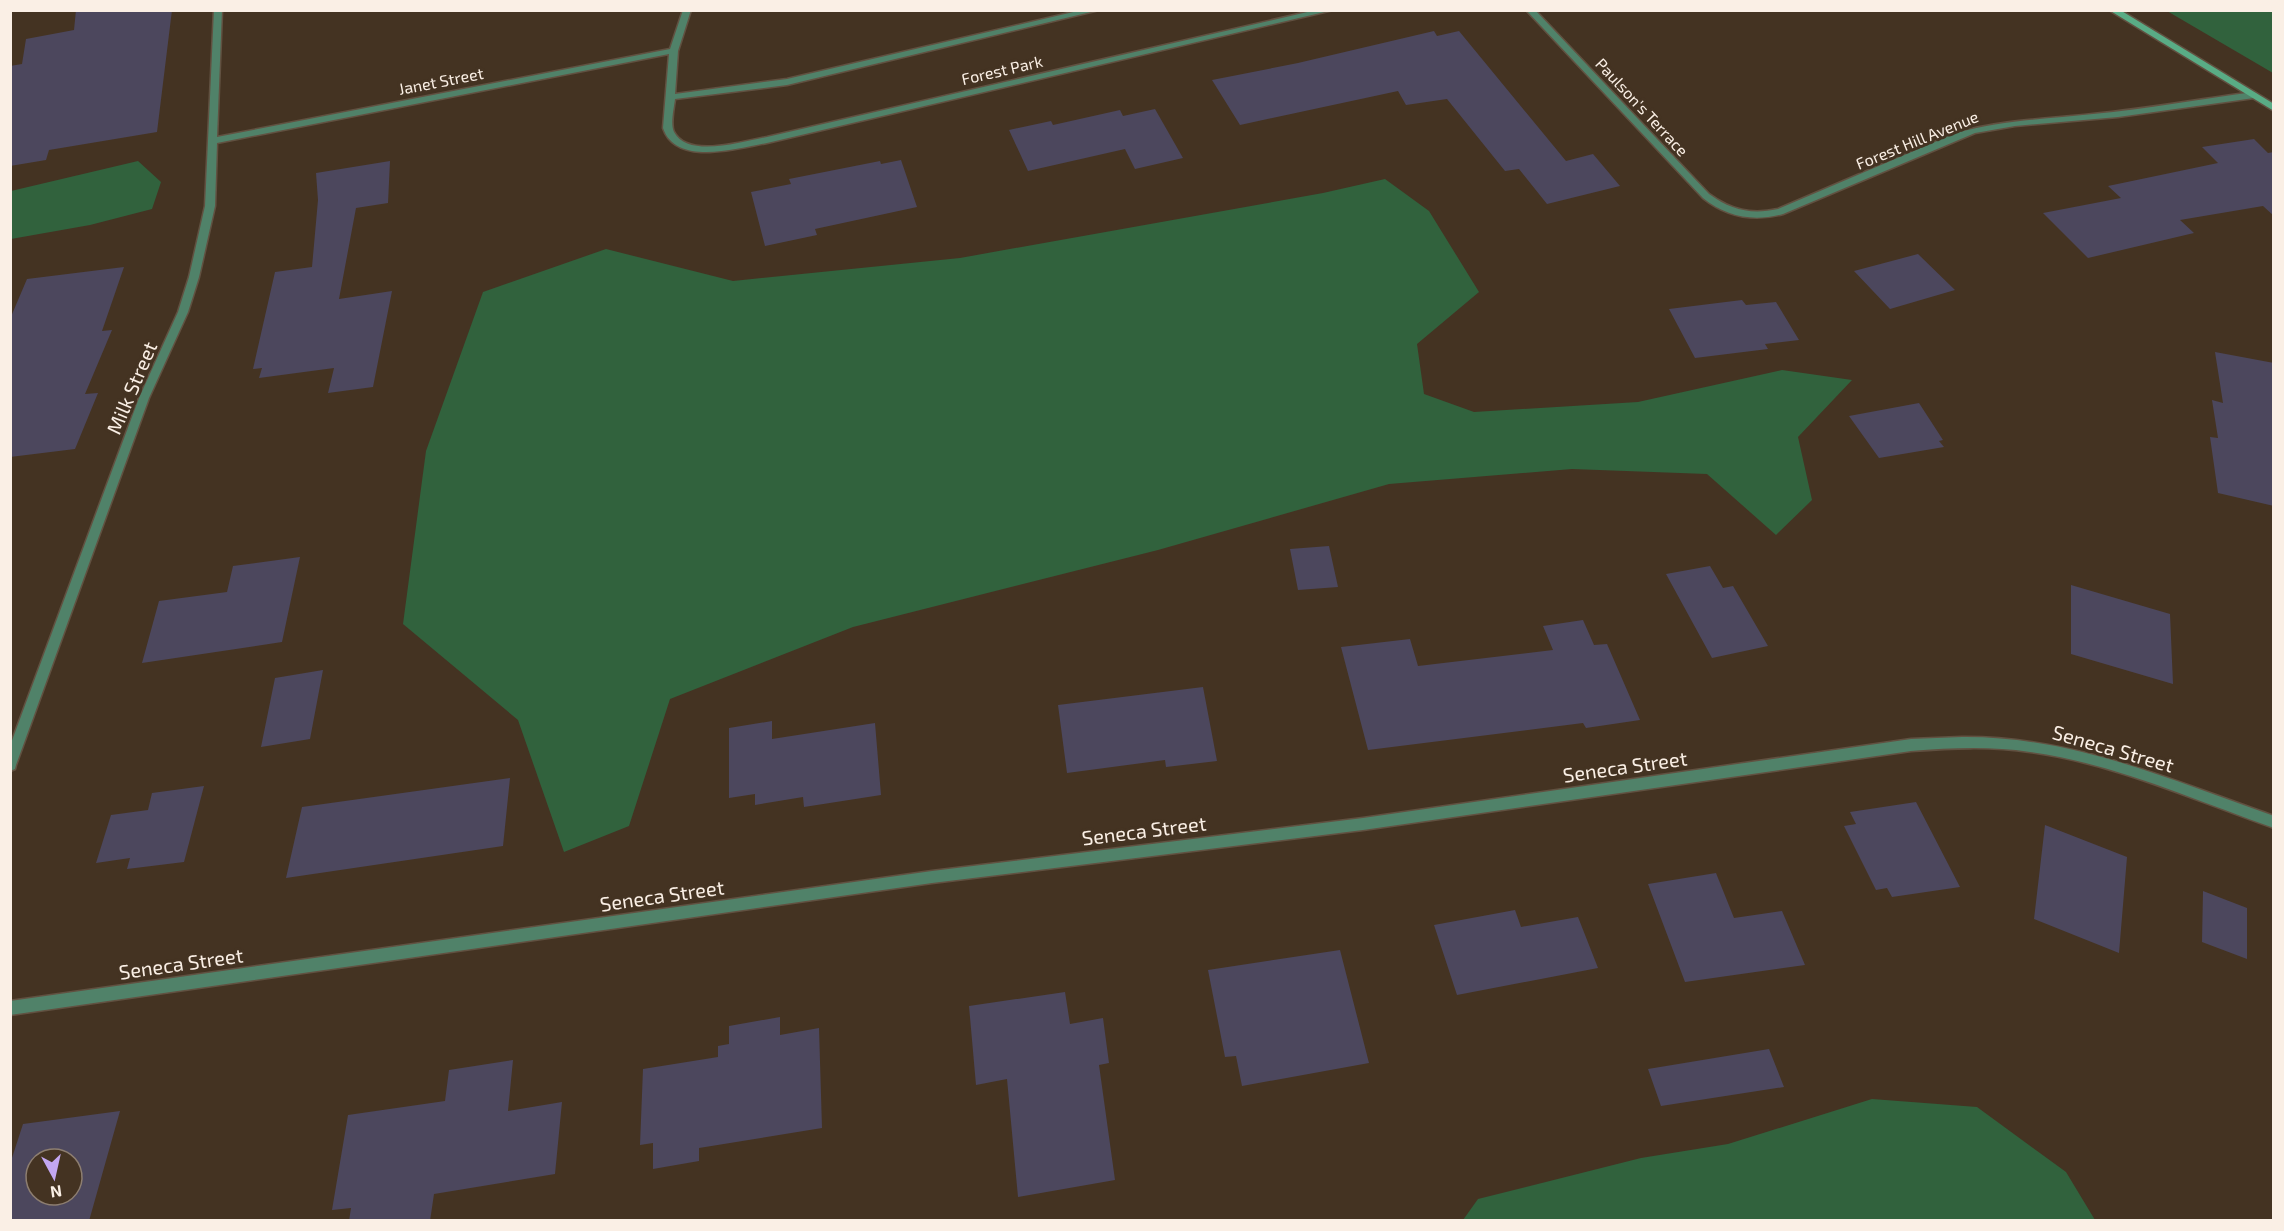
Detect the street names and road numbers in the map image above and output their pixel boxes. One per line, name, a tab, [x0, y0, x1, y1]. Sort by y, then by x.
street label: Forest Park	[959, 51, 1044, 88]
street label: Paulson's Terrace	[1592, 54, 1693, 160]
street label: Janet Street	[397, 63, 485, 98]
street label: Forest Hill Avenue	[1853, 106, 1981, 173]
street label: Milk Street	[101, 337, 162, 438]
street label: Seneca Street	[2050, 719, 2177, 777]
street label: Seneca Street	[1561, 745, 1689, 787]
street label: Seneca Street	[1080, 810, 1208, 850]
street label: Seneca Street	[598, 874, 726, 916]
street label: Seneca Street	[117, 942, 245, 984]

